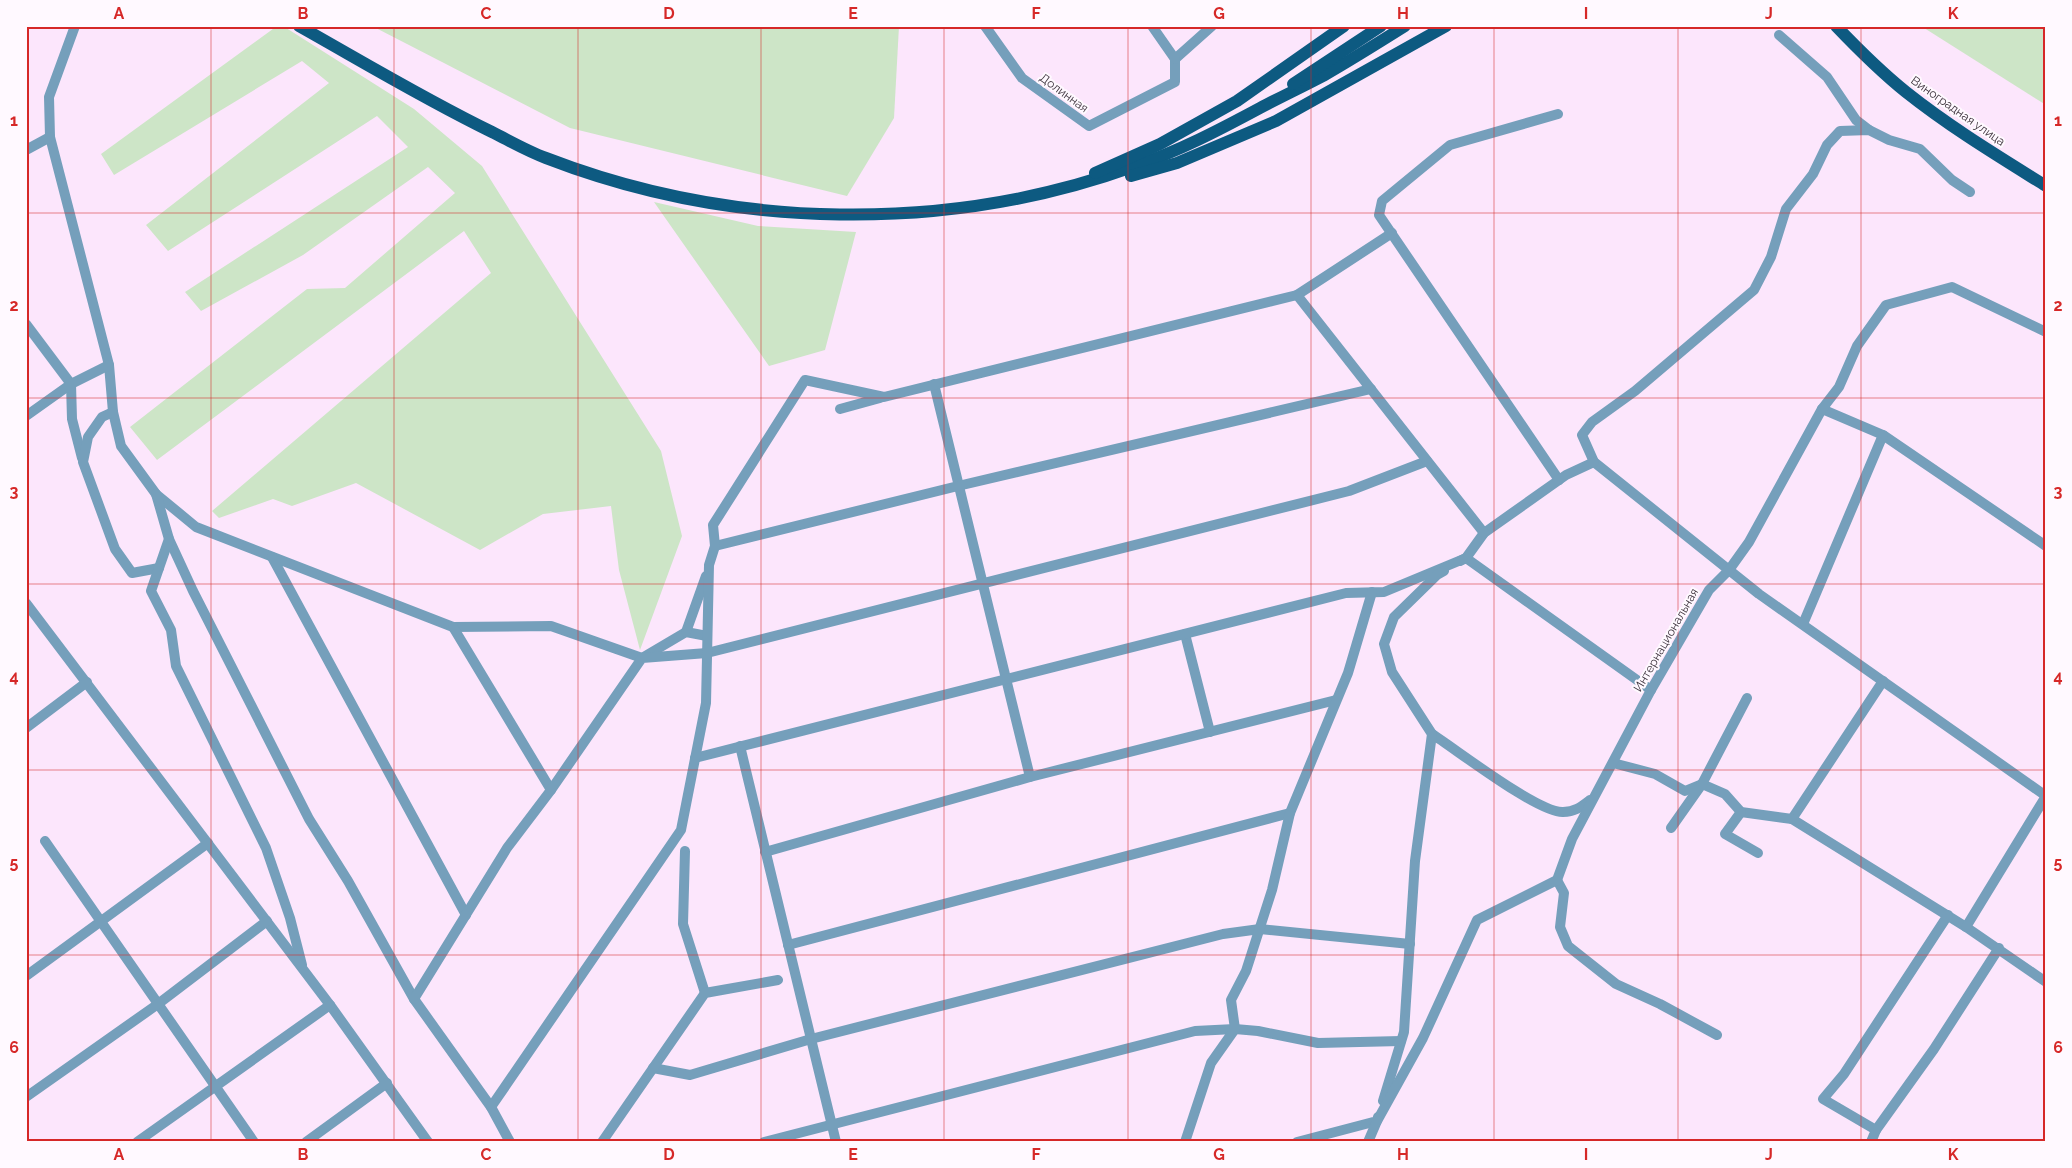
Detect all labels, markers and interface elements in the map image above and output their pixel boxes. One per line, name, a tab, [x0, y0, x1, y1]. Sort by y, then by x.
text: A	[114, 4, 125, 23]
text: B	[298, 4, 309, 23]
text: C	[481, 4, 492, 23]
text: D	[663, 4, 675, 23]
text: E	[848, 4, 858, 23]
text: F	[1031, 4, 1041, 23]
text: G	[1213, 4, 1225, 23]
text: H	[1397, 4, 1409, 23]
text: I	[1584, 4, 1588, 23]
text: J	[1765, 4, 1773, 23]
text: K	[1948, 4, 1959, 23]
street label: Долинная	[1037, 71, 1091, 115]
street label: Виноградная улица	[1908, 73, 2008, 149]
text: 1	[10, 111, 18, 130]
text: 1	[2054, 111, 2062, 130]
text: 2	[9, 296, 19, 315]
text: 2	[2053, 296, 2063, 315]
text: 3	[10, 482, 19, 501]
text: 3	[2054, 482, 2063, 501]
street label: Интернациональная	[1631, 586, 1701, 694]
text: 4	[9, 667, 19, 686]
text: 4	[2053, 667, 2063, 686]
text: 5	[10, 853, 19, 872]
text: 5	[2054, 853, 2063, 872]
text: 6	[9, 1038, 19, 1057]
text: 6	[2053, 1038, 2063, 1057]
text: A	[114, 1145, 125, 1164]
text: B	[298, 1145, 309, 1164]
text: C	[481, 1145, 492, 1164]
text: D	[663, 1145, 675, 1164]
text: E	[848, 1145, 858, 1164]
text: F	[1031, 1145, 1041, 1164]
text: G	[1213, 1145, 1225, 1164]
text: H	[1397, 1145, 1409, 1164]
text: I	[1584, 1145, 1588, 1164]
text: J	[1765, 1145, 1773, 1164]
text: K	[1948, 1145, 1959, 1164]

